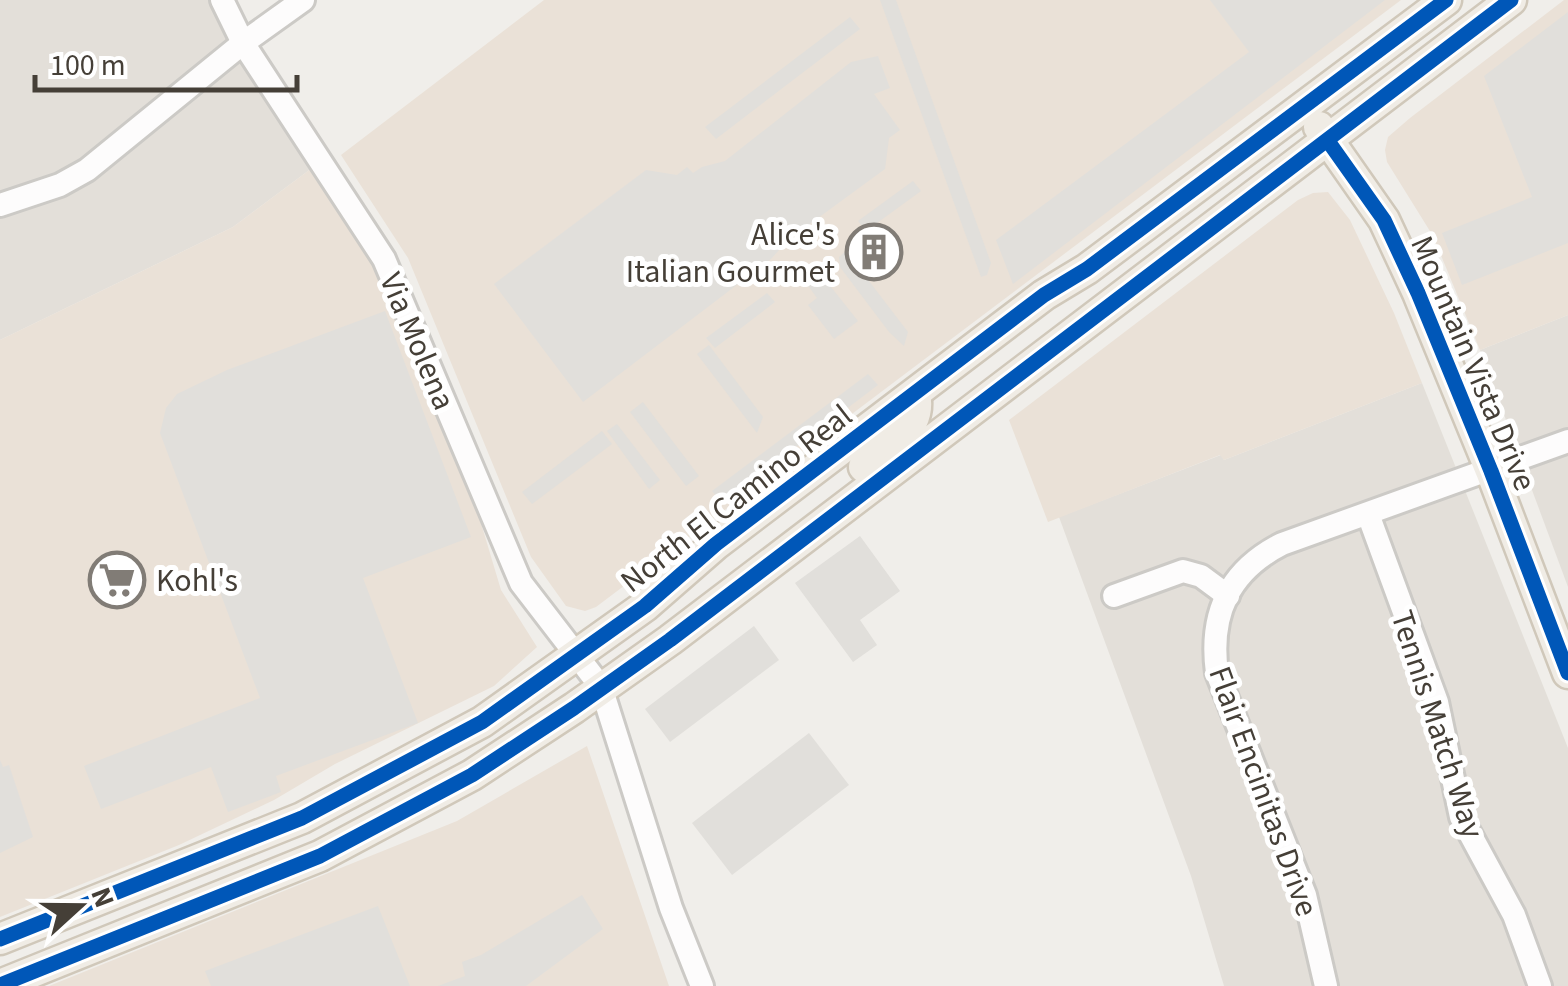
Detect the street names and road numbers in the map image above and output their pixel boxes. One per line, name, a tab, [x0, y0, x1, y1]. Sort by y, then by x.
street label: Mountain Vista Drive	[1399, 229, 1548, 498]
street label: Via Molena	[368, 266, 467, 417]
street label: North El Camino Real	[611, 394, 862, 604]
street label: Tennis Match Way	[1379, 604, 1496, 844]
street label: Flair Encinitas Drive	[1196, 660, 1330, 923]

